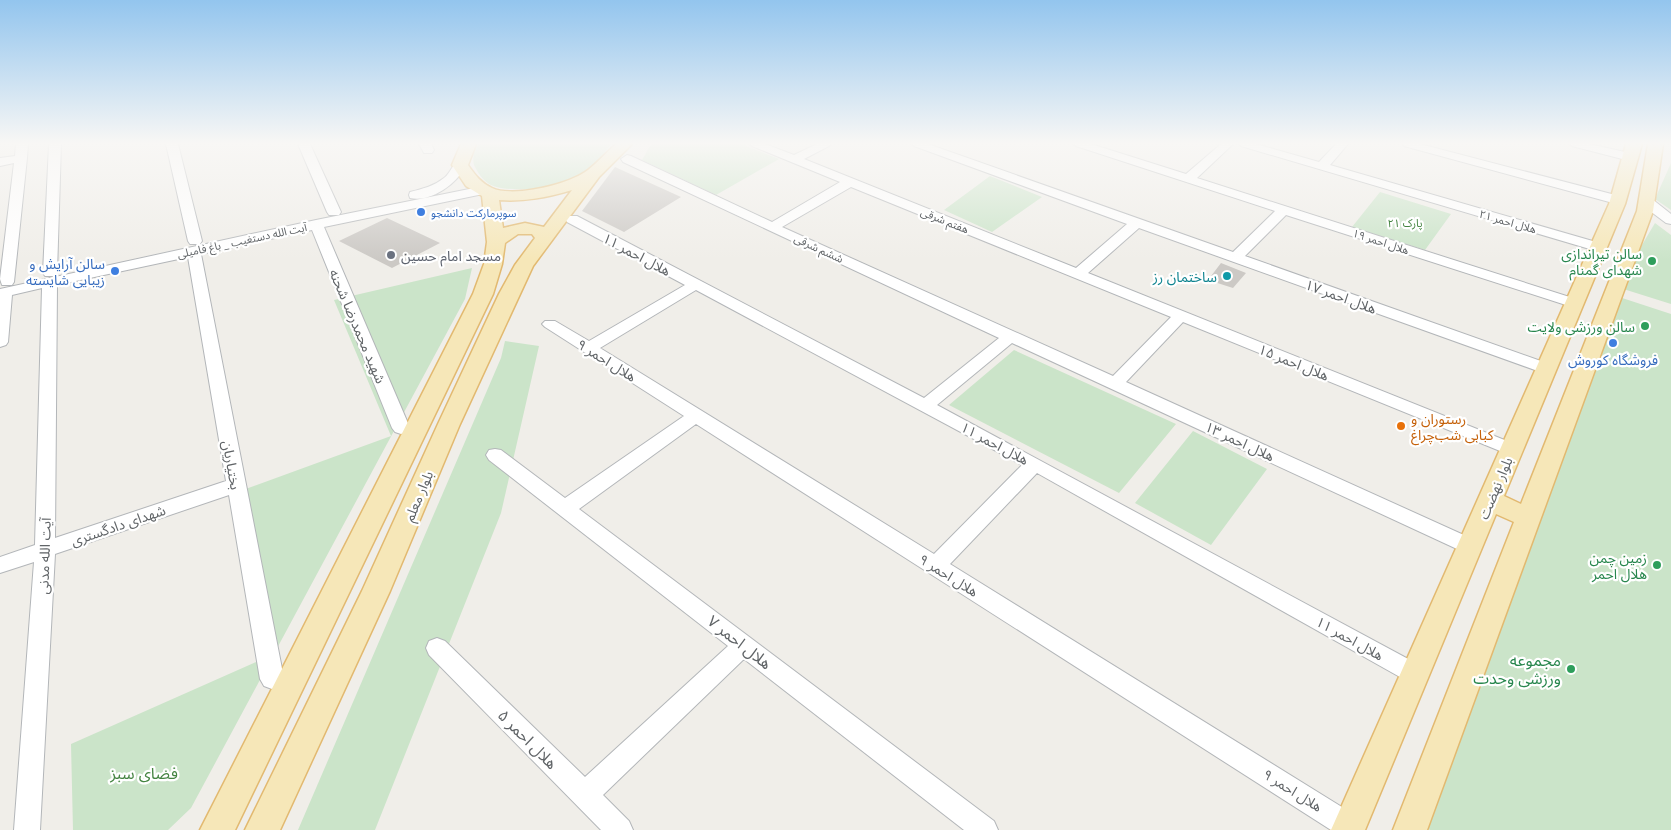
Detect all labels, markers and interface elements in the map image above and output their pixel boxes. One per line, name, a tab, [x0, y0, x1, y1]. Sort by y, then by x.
street label: هفتم شرقی	[918, 204, 971, 238]
place label: سوپرمارکت دانشجو	[431, 205, 517, 221]
marker: سوپرمارکت دانشجو	[415, 206, 427, 218]
street label: هلال احمر ۲۱	[1478, 206, 1538, 236]
park label: پارک ۲۱	[1387, 215, 1423, 231]
street label: آیت الله دستغیب _ باغ فامیلی	[176, 219, 309, 262]
street label: هلال احمر ۱۹	[1351, 225, 1411, 257]
street label: هلال احمر ۱۱	[600, 228, 674, 280]
street label: ششم شرقی	[791, 230, 846, 268]
place label: سالن تیراندازی شهدای گمنام	[1561, 244, 1642, 281]
place label: مسجد امام حسین	[401, 246, 501, 267]
marker: مسجد امام حسین	[385, 249, 397, 261]
place label: سالن آرایش و زیبایی شایسته	[26, 254, 105, 289]
marker: سالن تیراندازی شهدای گمنام	[1646, 255, 1658, 267]
marker: سالن آرایش و زیبایی شایسته	[109, 265, 121, 277]
street label: شهید محمدرضا شحنه	[325, 266, 391, 386]
place label: ساختمان رز	[1152, 267, 1217, 286]
marker: ساختمان رز	[1221, 270, 1233, 282]
street label: هلال احمر ۱۷	[1303, 274, 1379, 318]
place label: سالن ورزشی ولایت	[1528, 317, 1635, 336]
marker: سالن ورزشی ولایت	[1639, 320, 1651, 332]
street label: هلال احمر ۹	[574, 334, 640, 386]
marker: فروشگاه کوروش	[1607, 337, 1619, 349]
street label: هلال احمر ۱۵	[1256, 339, 1332, 385]
place label: فروشگاه کوروش	[1568, 350, 1658, 369]
place label: رستوران و کبابی شب‌چراغ	[1411, 409, 1494, 446]
street label: هلال احمر ۱۱	[958, 417, 1032, 469]
street label: هلال احمر ۱۳	[1202, 417, 1278, 465]
marker: رستوران و کبابی شب‌چراغ	[1395, 420, 1407, 432]
street label: بختیاریان	[218, 439, 246, 491]
street label: بلوار نهضت	[1473, 454, 1517, 522]
street label: بلوار معلم	[399, 468, 439, 525]
street label: شهدای دادگستری	[68, 500, 168, 550]
street label: آیت الله مدنی	[33, 516, 55, 595]
place label: زمین چمن هلال احمر	[1589, 548, 1647, 583]
street label: هلال احمر ۹	[916, 549, 982, 601]
marker: زمین چمن هلال احمر	[1651, 559, 1663, 571]
street label: هلال احمر ۷	[703, 610, 777, 674]
street label: هلال احمر ۱۱	[1313, 612, 1387, 664]
place label: مجموعه ورزشی وحدت	[1473, 649, 1561, 689]
marker: مجموعه ورزشی وحدت	[1565, 663, 1577, 675]
street label: هلال احمر ۵	[493, 704, 563, 774]
park label: فضای سبز	[109, 762, 178, 784]
street label: هلال احمر ۹	[1260, 764, 1326, 816]

